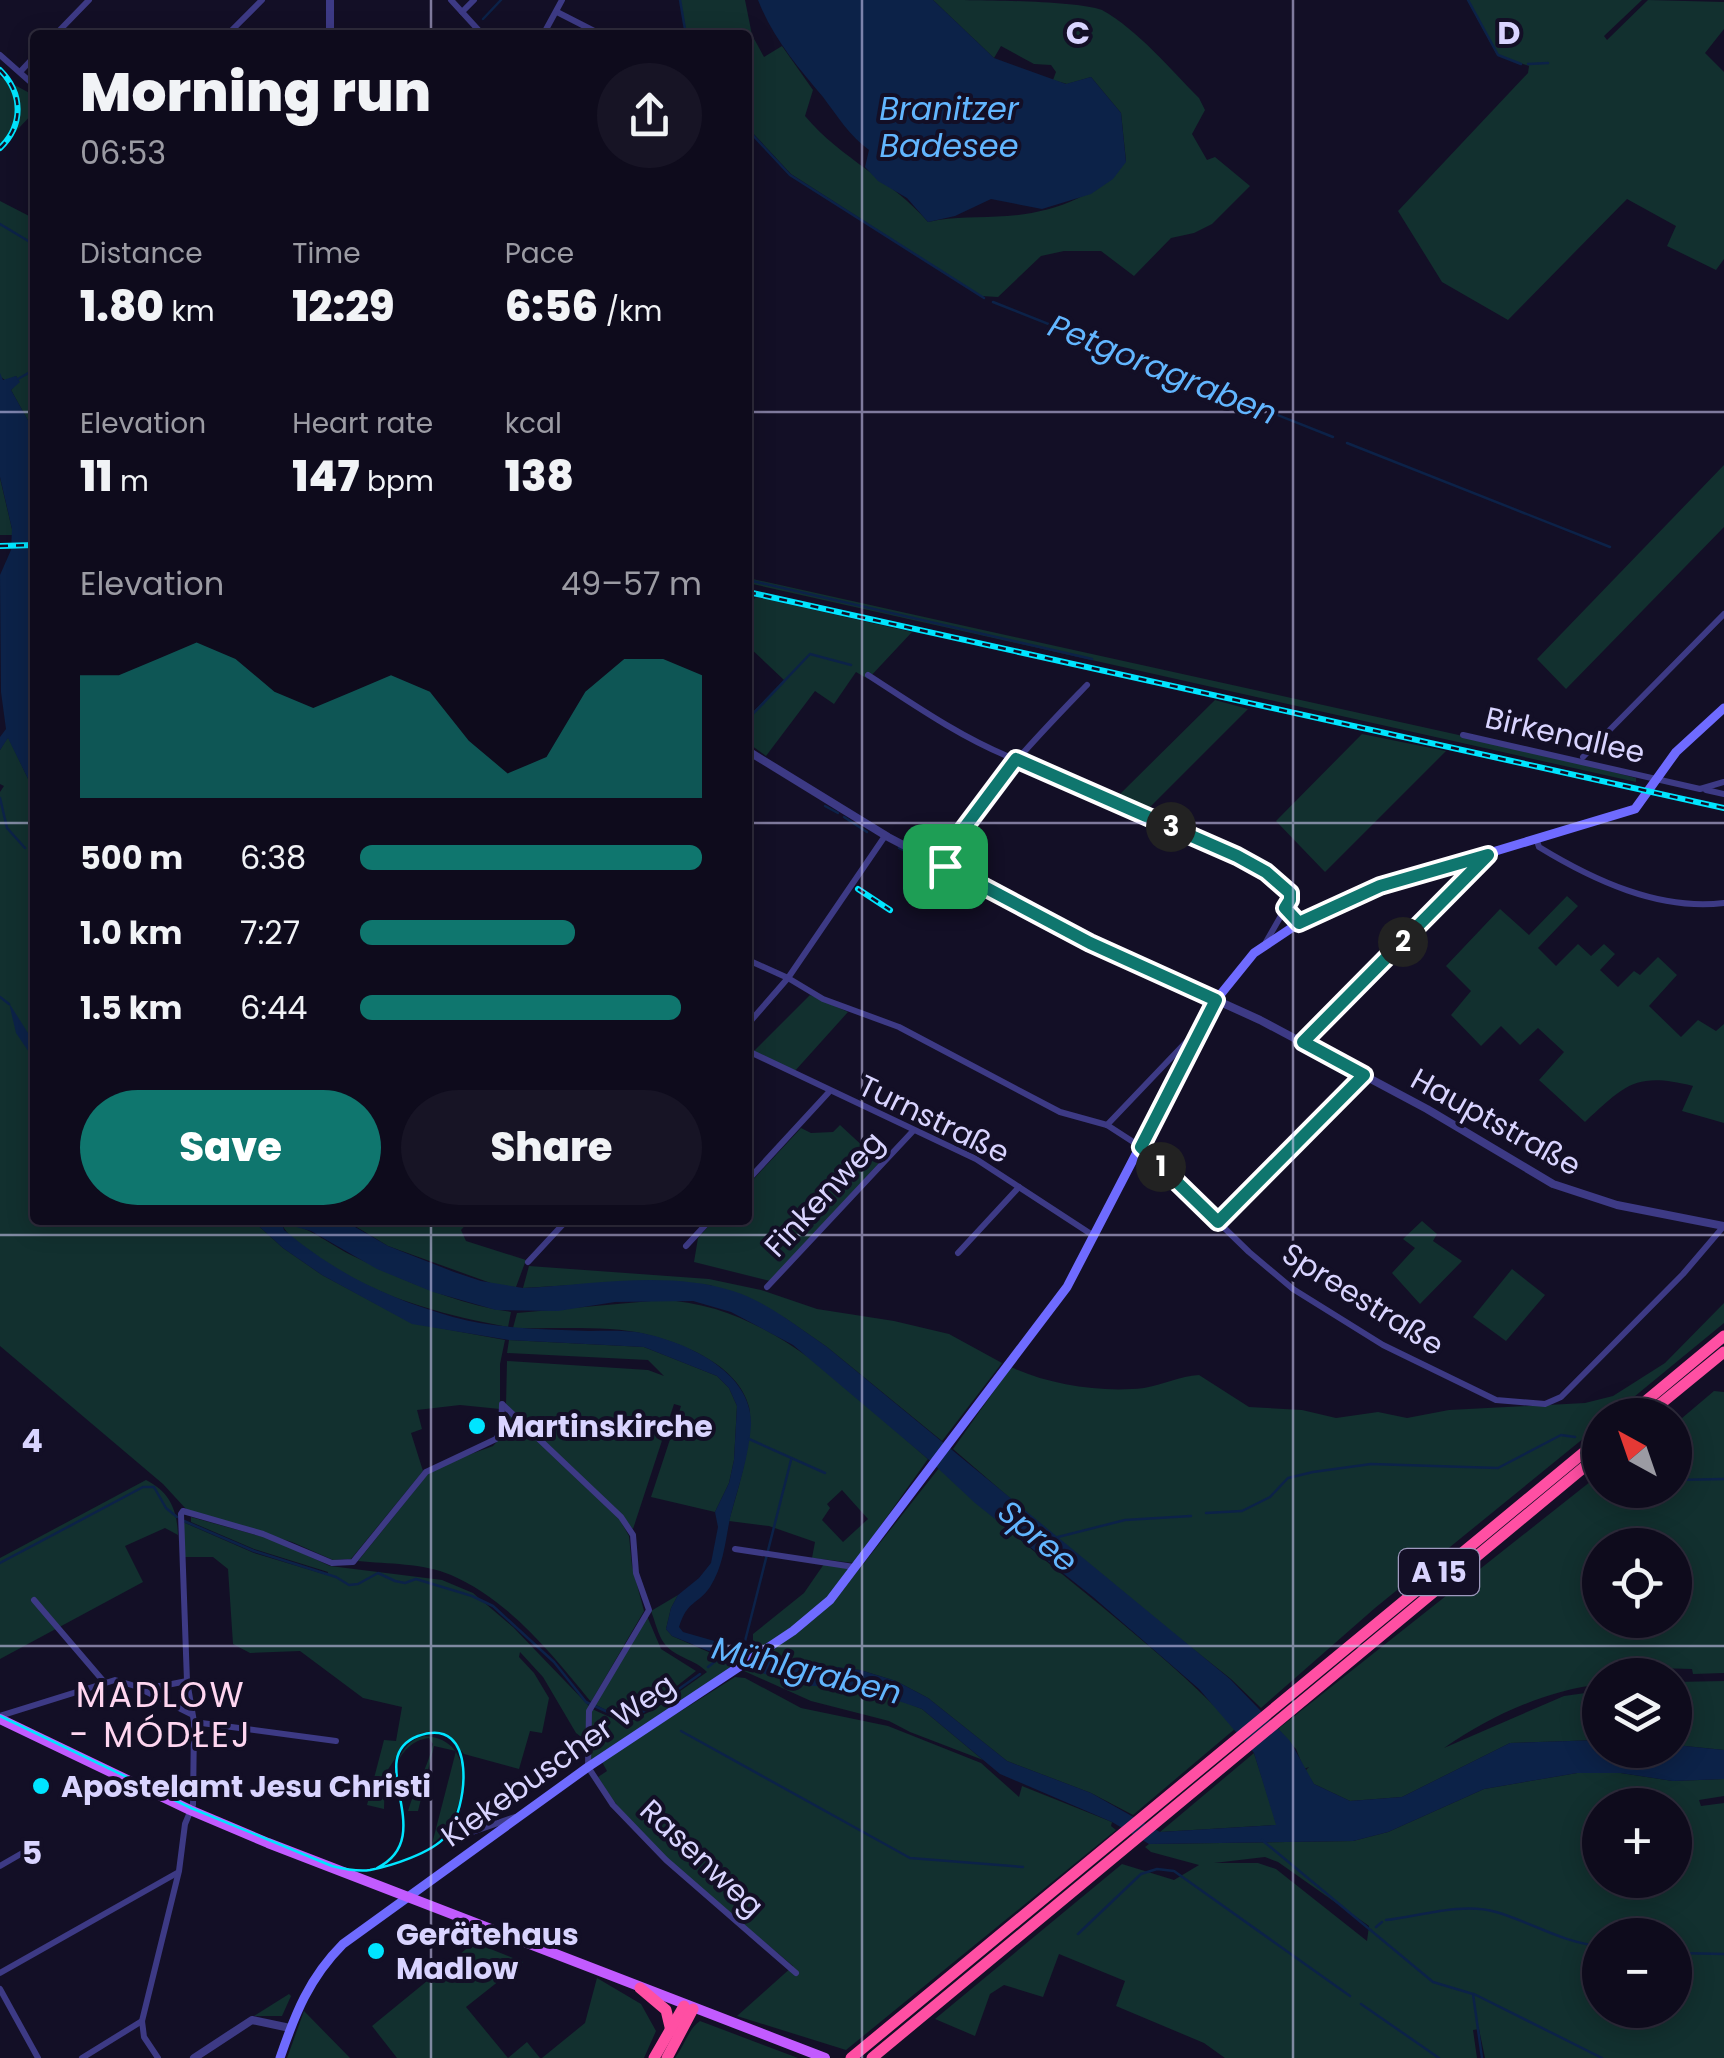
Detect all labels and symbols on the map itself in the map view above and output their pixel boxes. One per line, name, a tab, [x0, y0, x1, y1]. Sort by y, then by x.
text: C	[1066, 10, 1090, 55]
text: D	[1497, 10, 1521, 55]
water label: Branitzer Badesee	[879, 86, 1020, 168]
water label: Petgoragraben	[1042, 303, 1284, 435]
street label: Birkenallee	[1481, 696, 1649, 774]
pin: 3	[1146, 802, 1196, 852]
pin	[903, 824, 988, 909]
pin: 2	[1378, 917, 1428, 967]
street label: Hauptstraße	[1403, 1057, 1589, 1187]
street label: Turnstraße	[851, 1064, 1017, 1174]
street label: Finkenweg	[754, 1121, 894, 1267]
pin: 1	[1136, 1142, 1186, 1192]
street label: Spreestraße	[1274, 1232, 1452, 1366]
north arrow	[1582, 1398, 1692, 1508]
place label: Martinskirche	[497, 1405, 713, 1448]
marker: Martinskirche	[466, 1415, 488, 1437]
text: 4	[21, 1418, 43, 1463]
water label: Spree	[988, 1489, 1088, 1583]
road number: A 15	[1399, 1549, 1479, 1595]
water label: Mühlgraben	[708, 1625, 906, 1715]
street label: Kiekebuscher Weg	[432, 1663, 684, 1857]
district label: MADLOW - MÓDŁEJ	[70, 1670, 252, 1759]
place label: Apostelamt Jesu Christi	[61, 1765, 431, 1808]
marker: Apostelamt Jesu Christi	[30, 1775, 52, 1797]
street label: Rasenweg	[630, 1789, 774, 1927]
text: 5	[22, 1830, 42, 1875]
place label: Gerätehaus Madlow	[396, 1913, 579, 1990]
marker: Gerätehaus Madlow	[365, 1940, 387, 1962]

